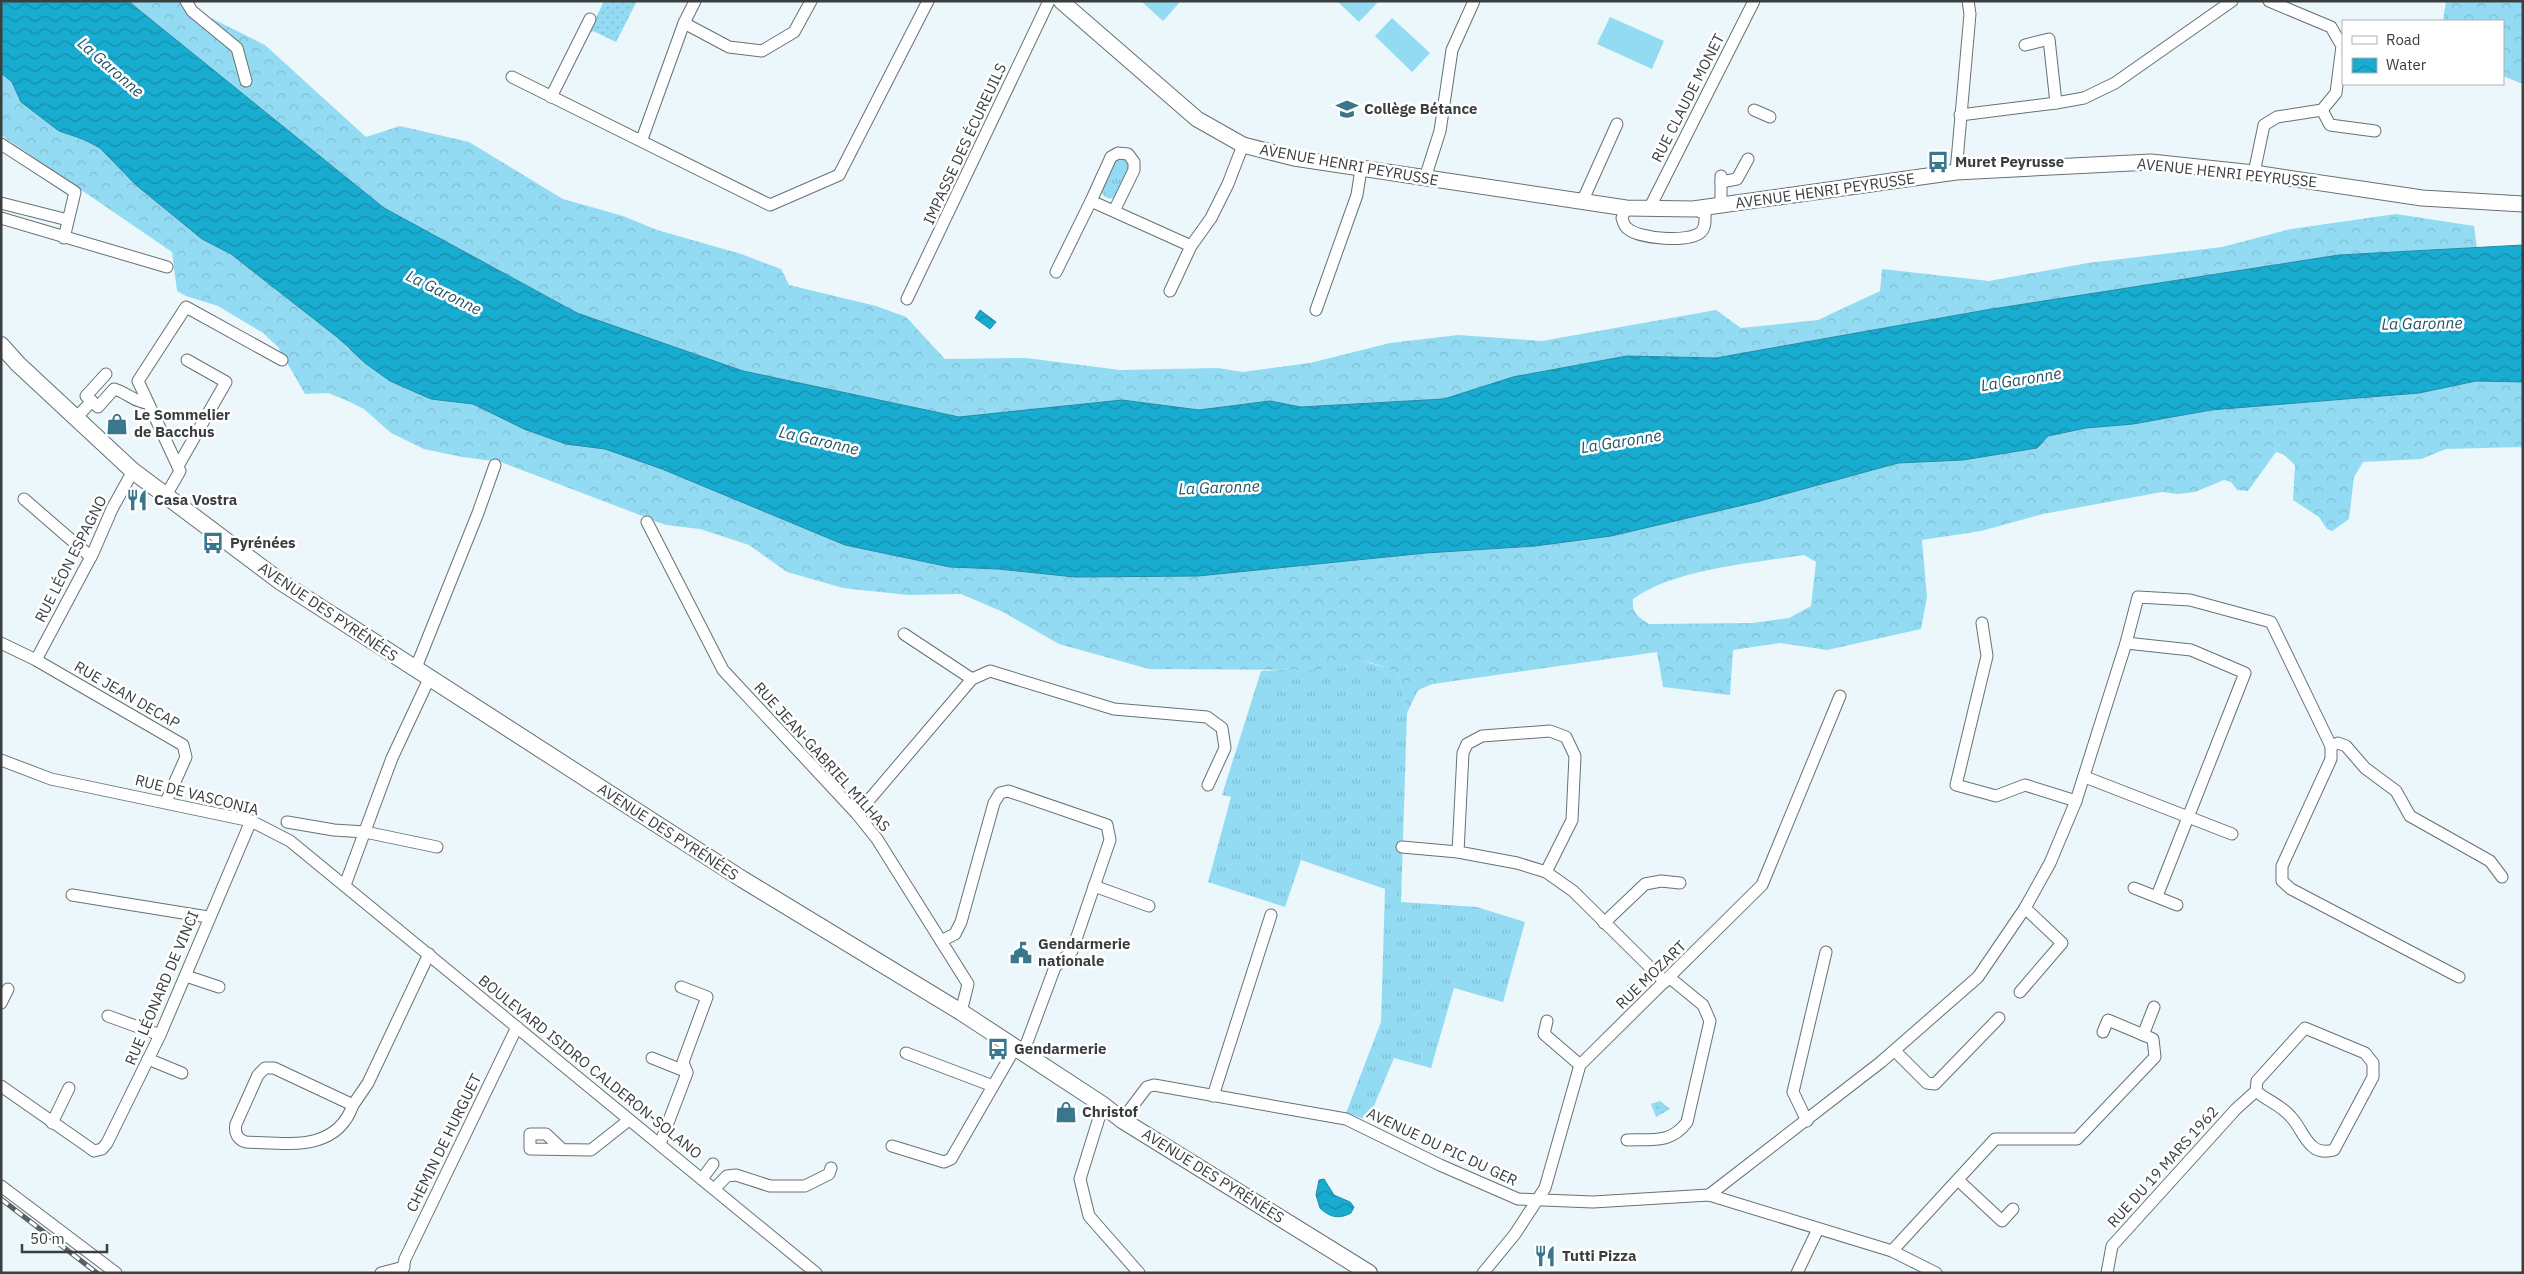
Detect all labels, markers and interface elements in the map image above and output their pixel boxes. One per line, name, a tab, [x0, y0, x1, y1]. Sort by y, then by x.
legend	[2342, 20, 2504, 85]
street label: RUE CLAUDE MONET	[1647, 30, 1728, 165]
text: Road	[2386, 30, 2421, 49]
water label: La Garonne	[74, 33, 148, 101]
text: Water	[2386, 55, 2427, 74]
street label: IMPASSE DES ÉCUREUILS	[919, 60, 1010, 227]
school or university icon: Collège Bétance	[1334, 96, 1360, 122]
place label: Collège Bétance	[1364, 99, 1478, 118]
street label: AVENUE HENRI PEYRUSSE	[1258, 139, 1440, 190]
bus stop icon: Muret Peyrusse	[1925, 149, 1951, 175]
place label: Muret Peyrusse	[1955, 152, 2064, 171]
street label: AVENUE HENRI PEYRUSSE	[2136, 154, 2318, 191]
street label: AVENUE HENRI PEYRUSSE	[1734, 168, 1916, 213]
water label: La Garonne	[403, 265, 485, 319]
water label: La Garonne	[2381, 312, 2463, 334]
water label: La Garonne	[1979, 363, 2063, 395]
place label: Le Sommelier de Bacchus	[134, 405, 230, 441]
shop icon: Le Sommelier de Bacchus	[104, 411, 130, 437]
water label: La Garonne	[777, 421, 861, 459]
water label: La Garonne	[1579, 425, 1663, 457]
water label: La Garonne	[1178, 476, 1260, 498]
restaurant icon: Casa Vostra	[124, 487, 150, 513]
place label: Casa Vostra	[154, 490, 238, 509]
street label: RUE LÉON ESPAGNO	[30, 492, 111, 625]
bus stop icon: Pyrénées	[200, 530, 226, 556]
place label: Pyrénées	[230, 533, 296, 552]
street label: AVENUE DES PYRÉNÉES	[255, 558, 402, 665]
street label: RUE JEAN DECAP	[71, 657, 183, 733]
street label: RUE JEAN-GABRIEL MILHAS	[750, 678, 895, 835]
street label: RUE DE VASCONIA	[133, 770, 261, 819]
street label: AVENUE DES PYRÉNÉES	[594, 779, 742, 884]
street label: RUE LÉONARD DE VINCI	[120, 908, 203, 1068]
place label: Gendarmerie nationale	[1038, 934, 1131, 970]
street label: RUE MOZART	[1611, 936, 1690, 1013]
public building icon: Gendarmerie nationale	[1008, 940, 1034, 966]
street label: BOULEVARD ISIDRO CALDERON-SOLANO	[475, 970, 706, 1163]
bus stop icon: Gendarmerie	[985, 1036, 1011, 1062]
place label: Gendarmerie	[1014, 1039, 1107, 1058]
street label: CHEMIN DE HURGUET	[402, 1070, 485, 1215]
shop icon: Christof	[1053, 1099, 1079, 1125]
place label: Christof	[1082, 1102, 1139, 1121]
street label: RUE DU 19 MARS 1962	[2103, 1102, 2222, 1231]
street label: AVENUE DU PIC DU GER	[1364, 1103, 1521, 1190]
street label: AVENUE DES PYRÉNÉES	[1139, 1124, 1288, 1227]
scale bar	[22, 1222, 108, 1254]
text: 50 m	[30, 1229, 65, 1248]
restaurant icon: Tutti Pizza	[1532, 1243, 1558, 1269]
place label: Tutti Pizza	[1562, 1246, 1637, 1265]

